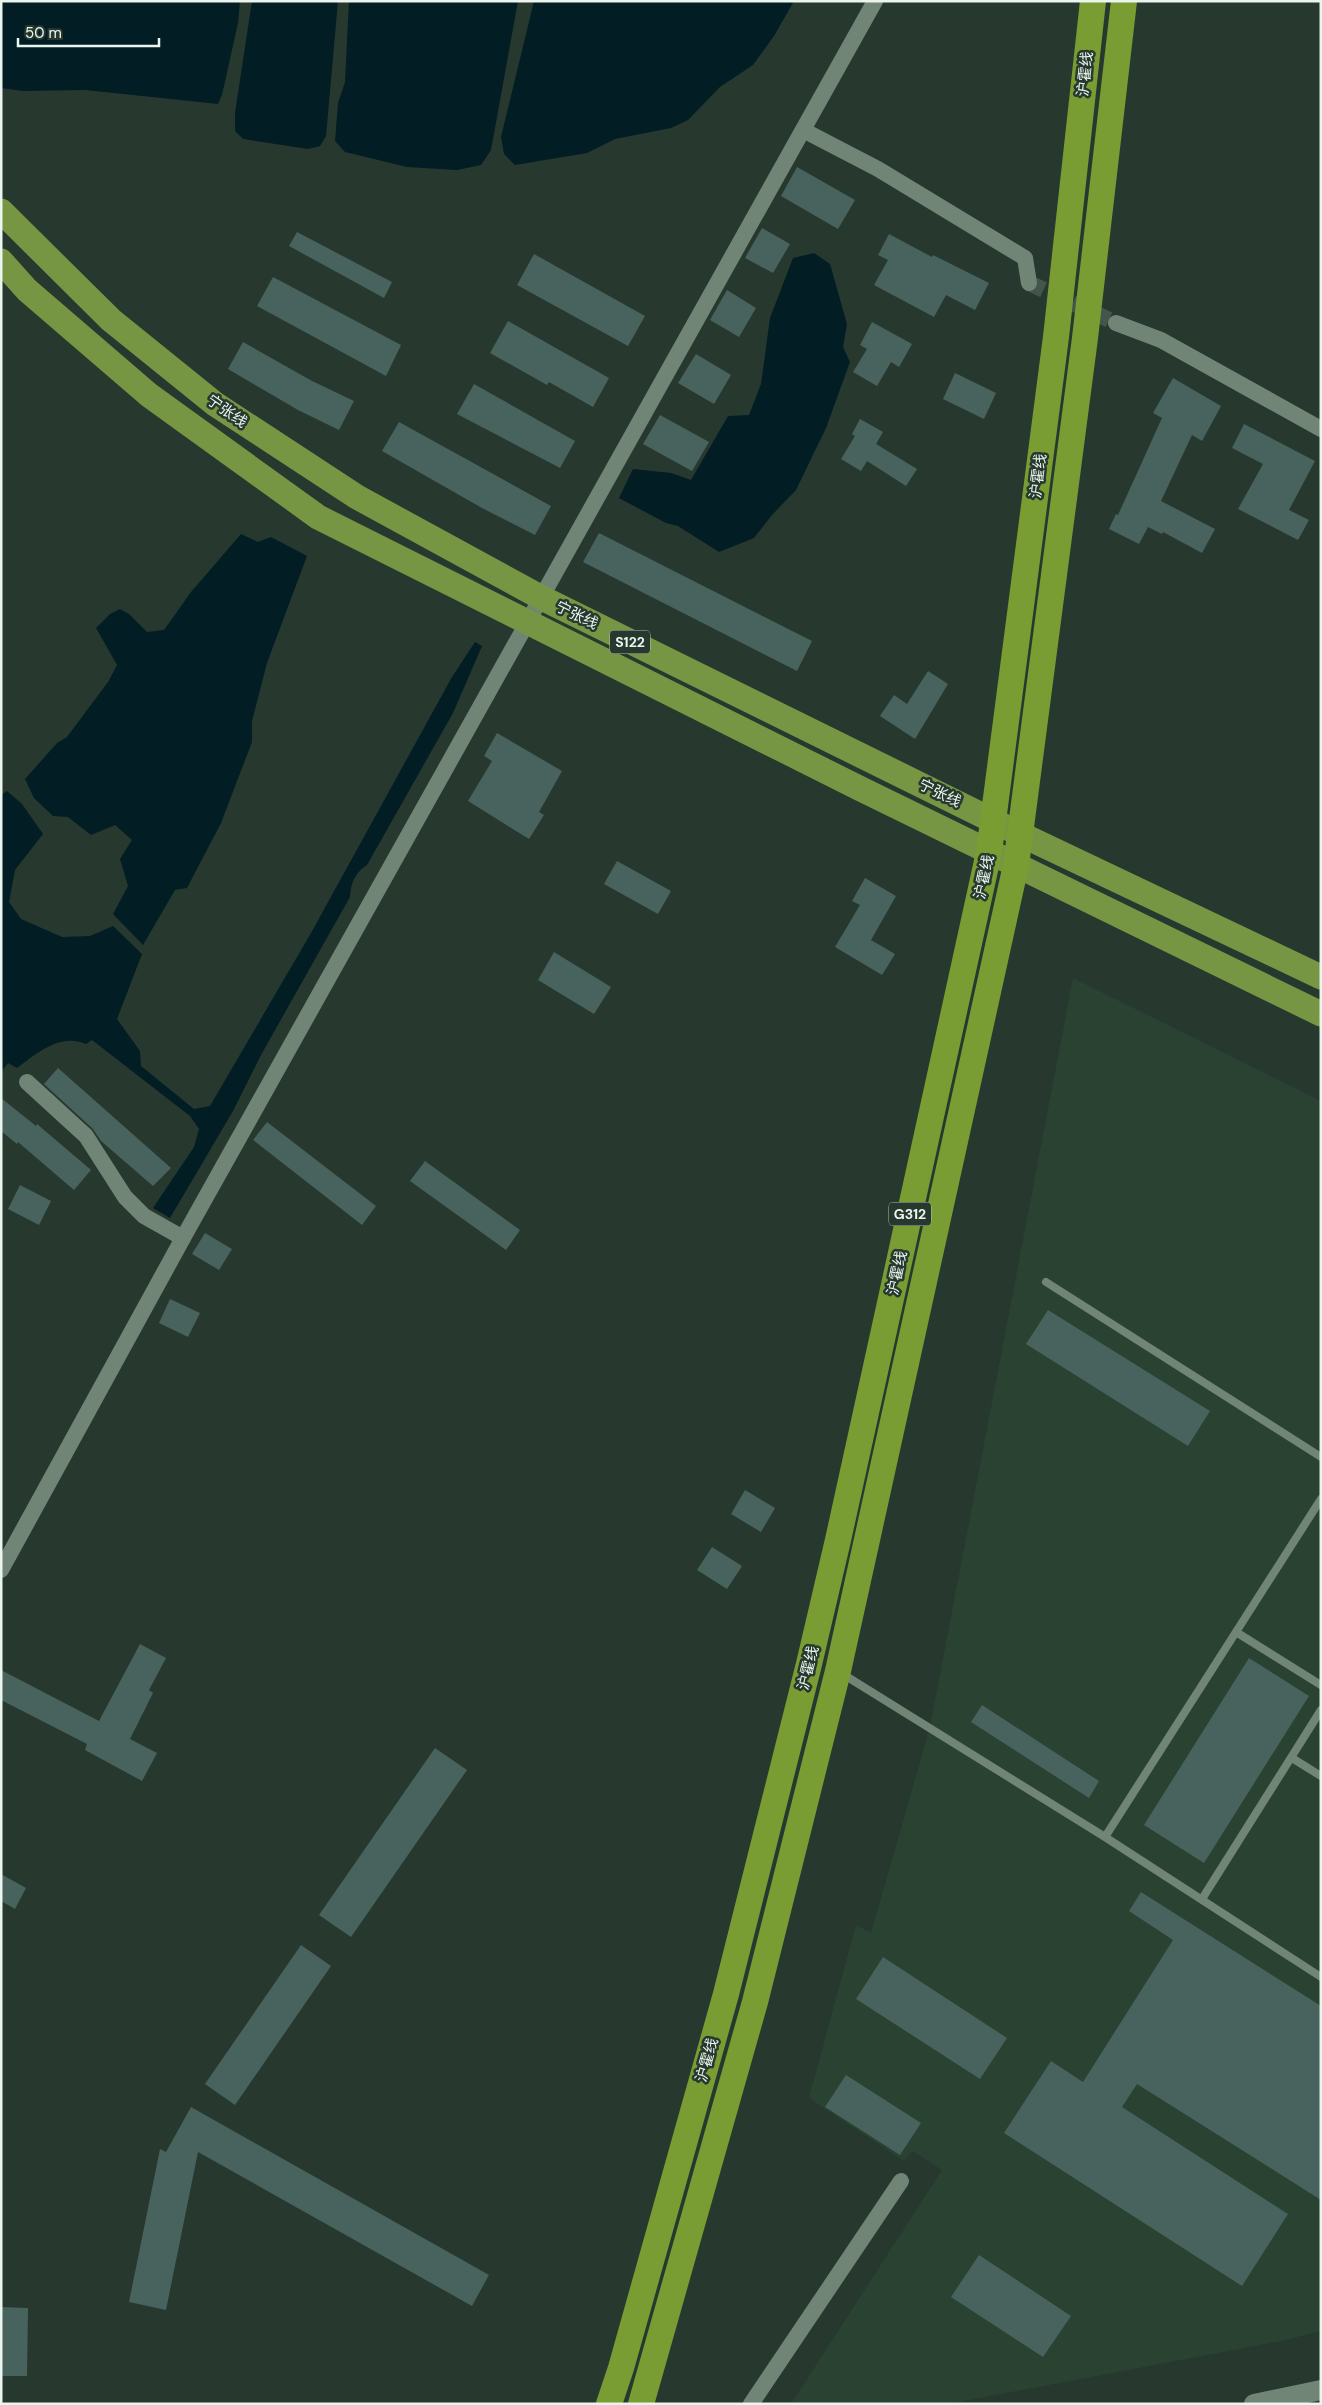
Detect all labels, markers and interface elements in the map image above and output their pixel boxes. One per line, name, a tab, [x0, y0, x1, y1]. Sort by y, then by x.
scale bar	[18, 15, 159, 47]
text: 50 m	[25, 23, 62, 43]
street label: 沪霍线	[1073, 51, 1097, 97]
street label: 宁张线	[203, 390, 251, 432]
street label: 沪霍线	[1025, 452, 1051, 500]
street label: 宁张线	[552, 596, 602, 634]
road number: S122	[610, 630, 650, 654]
street label: 宁张线	[915, 774, 965, 812]
street label: 沪霍线	[970, 853, 998, 901]
road number: G312	[889, 1202, 931, 1226]
street label: 沪霍线	[883, 1249, 911, 1297]
street label: 沪霍线	[793, 1644, 823, 1692]
street label: 沪霍线	[691, 2036, 723, 2084]

